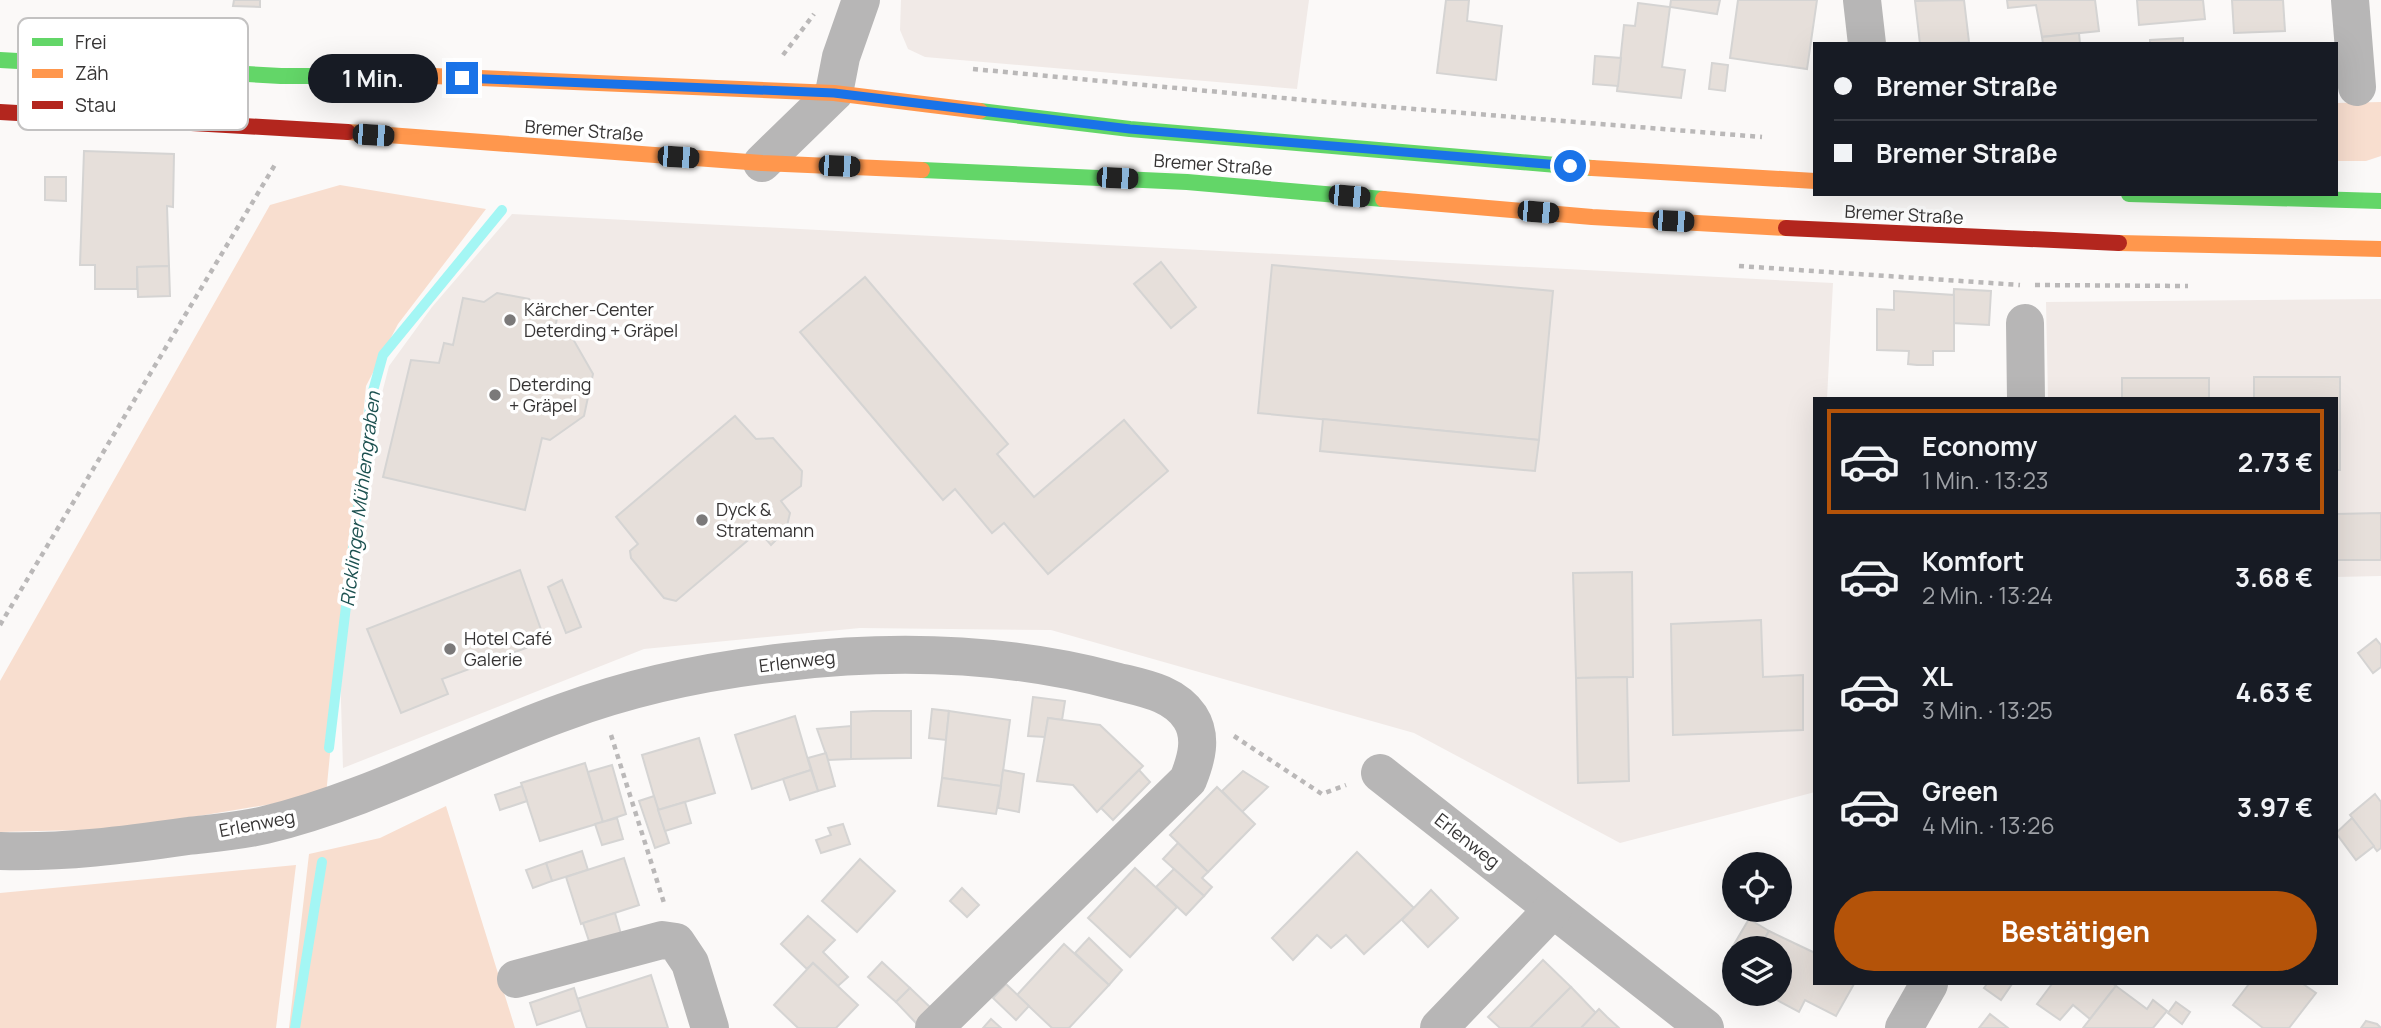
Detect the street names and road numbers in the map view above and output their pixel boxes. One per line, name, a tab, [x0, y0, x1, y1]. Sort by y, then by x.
street label: Bremer Straße	[524, 114, 644, 146]
street label: Bremer Straße	[1153, 148, 1273, 180]
street label: Bremer Straße	[1844, 199, 1964, 229]
street label: Erlenweg	[757, 644, 836, 678]
street label: Erlenweg	[217, 804, 297, 842]
street label: Erlenweg	[1430, 807, 1505, 873]

